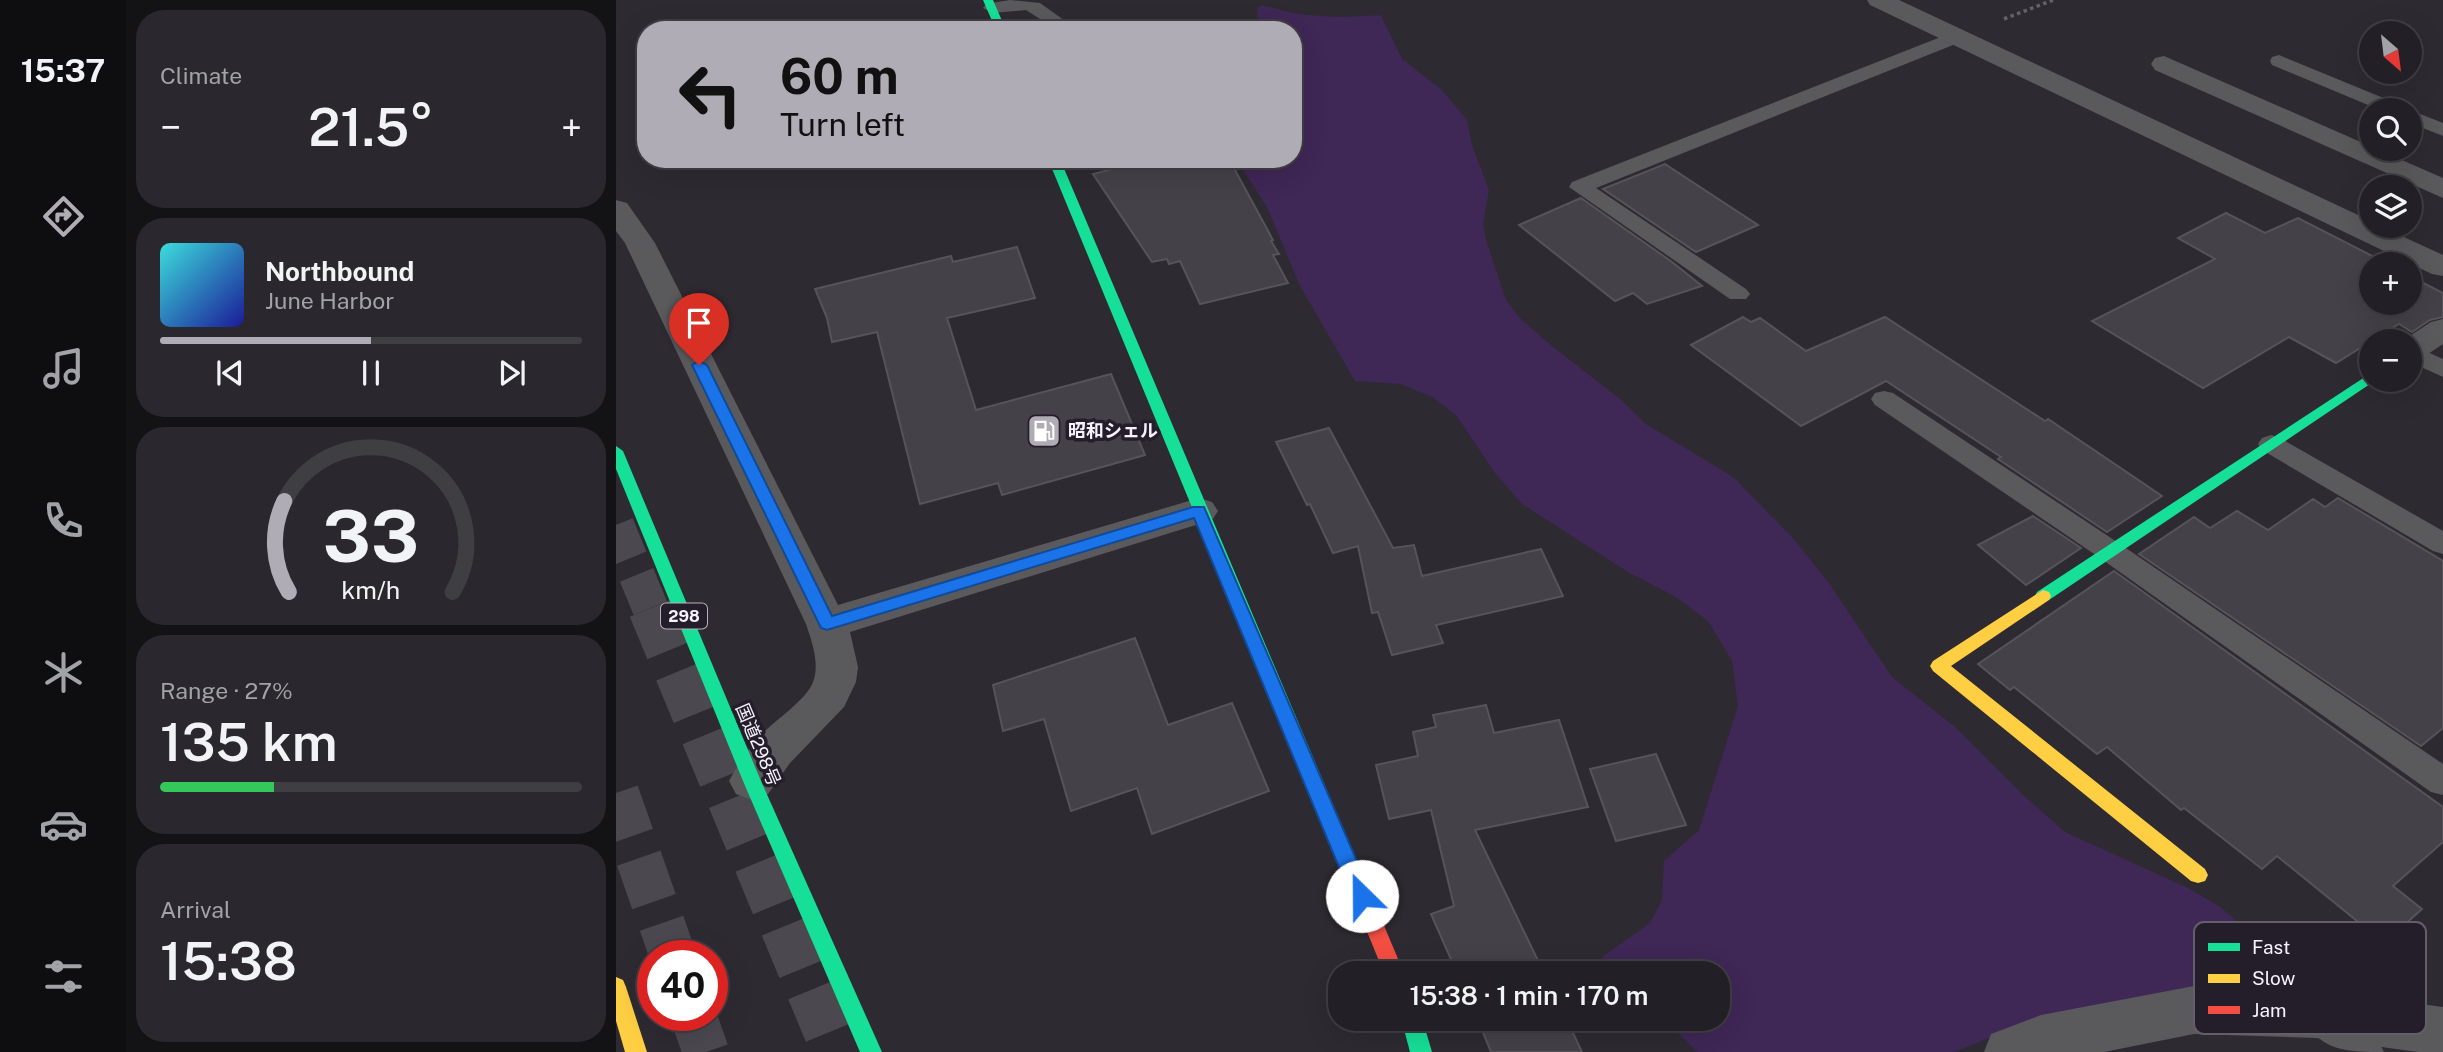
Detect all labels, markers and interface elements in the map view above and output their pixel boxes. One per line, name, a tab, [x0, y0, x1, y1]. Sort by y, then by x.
north arrow	[2359, 21, 2422, 84]
map controls	[2359, 21, 2422, 392]
text: 60 m	[780, 47, 899, 105]
icon: left	[665, 49, 756, 140]
text: 15:37	[21, 52, 105, 89]
text: Climate	[160, 62, 242, 89]
text: 21.5°	[308, 97, 434, 158]
button: search	[2359, 98, 2422, 161]
text: −	[160, 105, 181, 150]
text: +	[561, 105, 582, 150]
text: Turn left	[780, 106, 905, 143]
button: layers	[2359, 175, 2422, 238]
icon: directions	[39, 192, 88, 241]
button: +	[2359, 252, 2422, 315]
text: Northbound	[265, 256, 414, 287]
text: June Harbor	[265, 287, 394, 314]
pin	[669, 293, 729, 365]
icon: arrive	[680, 304, 718, 342]
button: −	[2359, 329, 2422, 392]
icon: music	[39, 344, 88, 393]
icon: previous	[211, 354, 249, 392]
icon: pause	[352, 354, 390, 392]
icon: next	[493, 354, 531, 392]
fuel station icon: 昭和シェル	[1025, 412, 1063, 450]
place label: 昭和シェル	[1068, 420, 1158, 441]
text: 33	[323, 493, 419, 578]
icon: phone	[39, 496, 88, 545]
text: km/h	[342, 575, 400, 605]
road number: 298	[661, 604, 707, 628]
icon: climate	[39, 648, 88, 697]
text: Range · 27%	[160, 677, 293, 704]
street label: 国道298号	[732, 700, 785, 789]
text: 135 km	[160, 712, 337, 773]
icon: car	[39, 800, 88, 849]
position arrow	[1325, 859, 1399, 933]
text: Arrival	[160, 896, 231, 923]
legend	[2194, 922, 2426, 1034]
text: 15:38	[160, 931, 297, 992]
text: Fast	[2252, 936, 2290, 958]
speed limit sign: 40	[637, 940, 728, 1031]
icon: filters	[39, 952, 88, 1001]
text: Slow	[2252, 967, 2296, 989]
text: 15:38 · 1 min · 170 m	[1409, 980, 1649, 1011]
text: Jam	[2252, 999, 2286, 1021]

